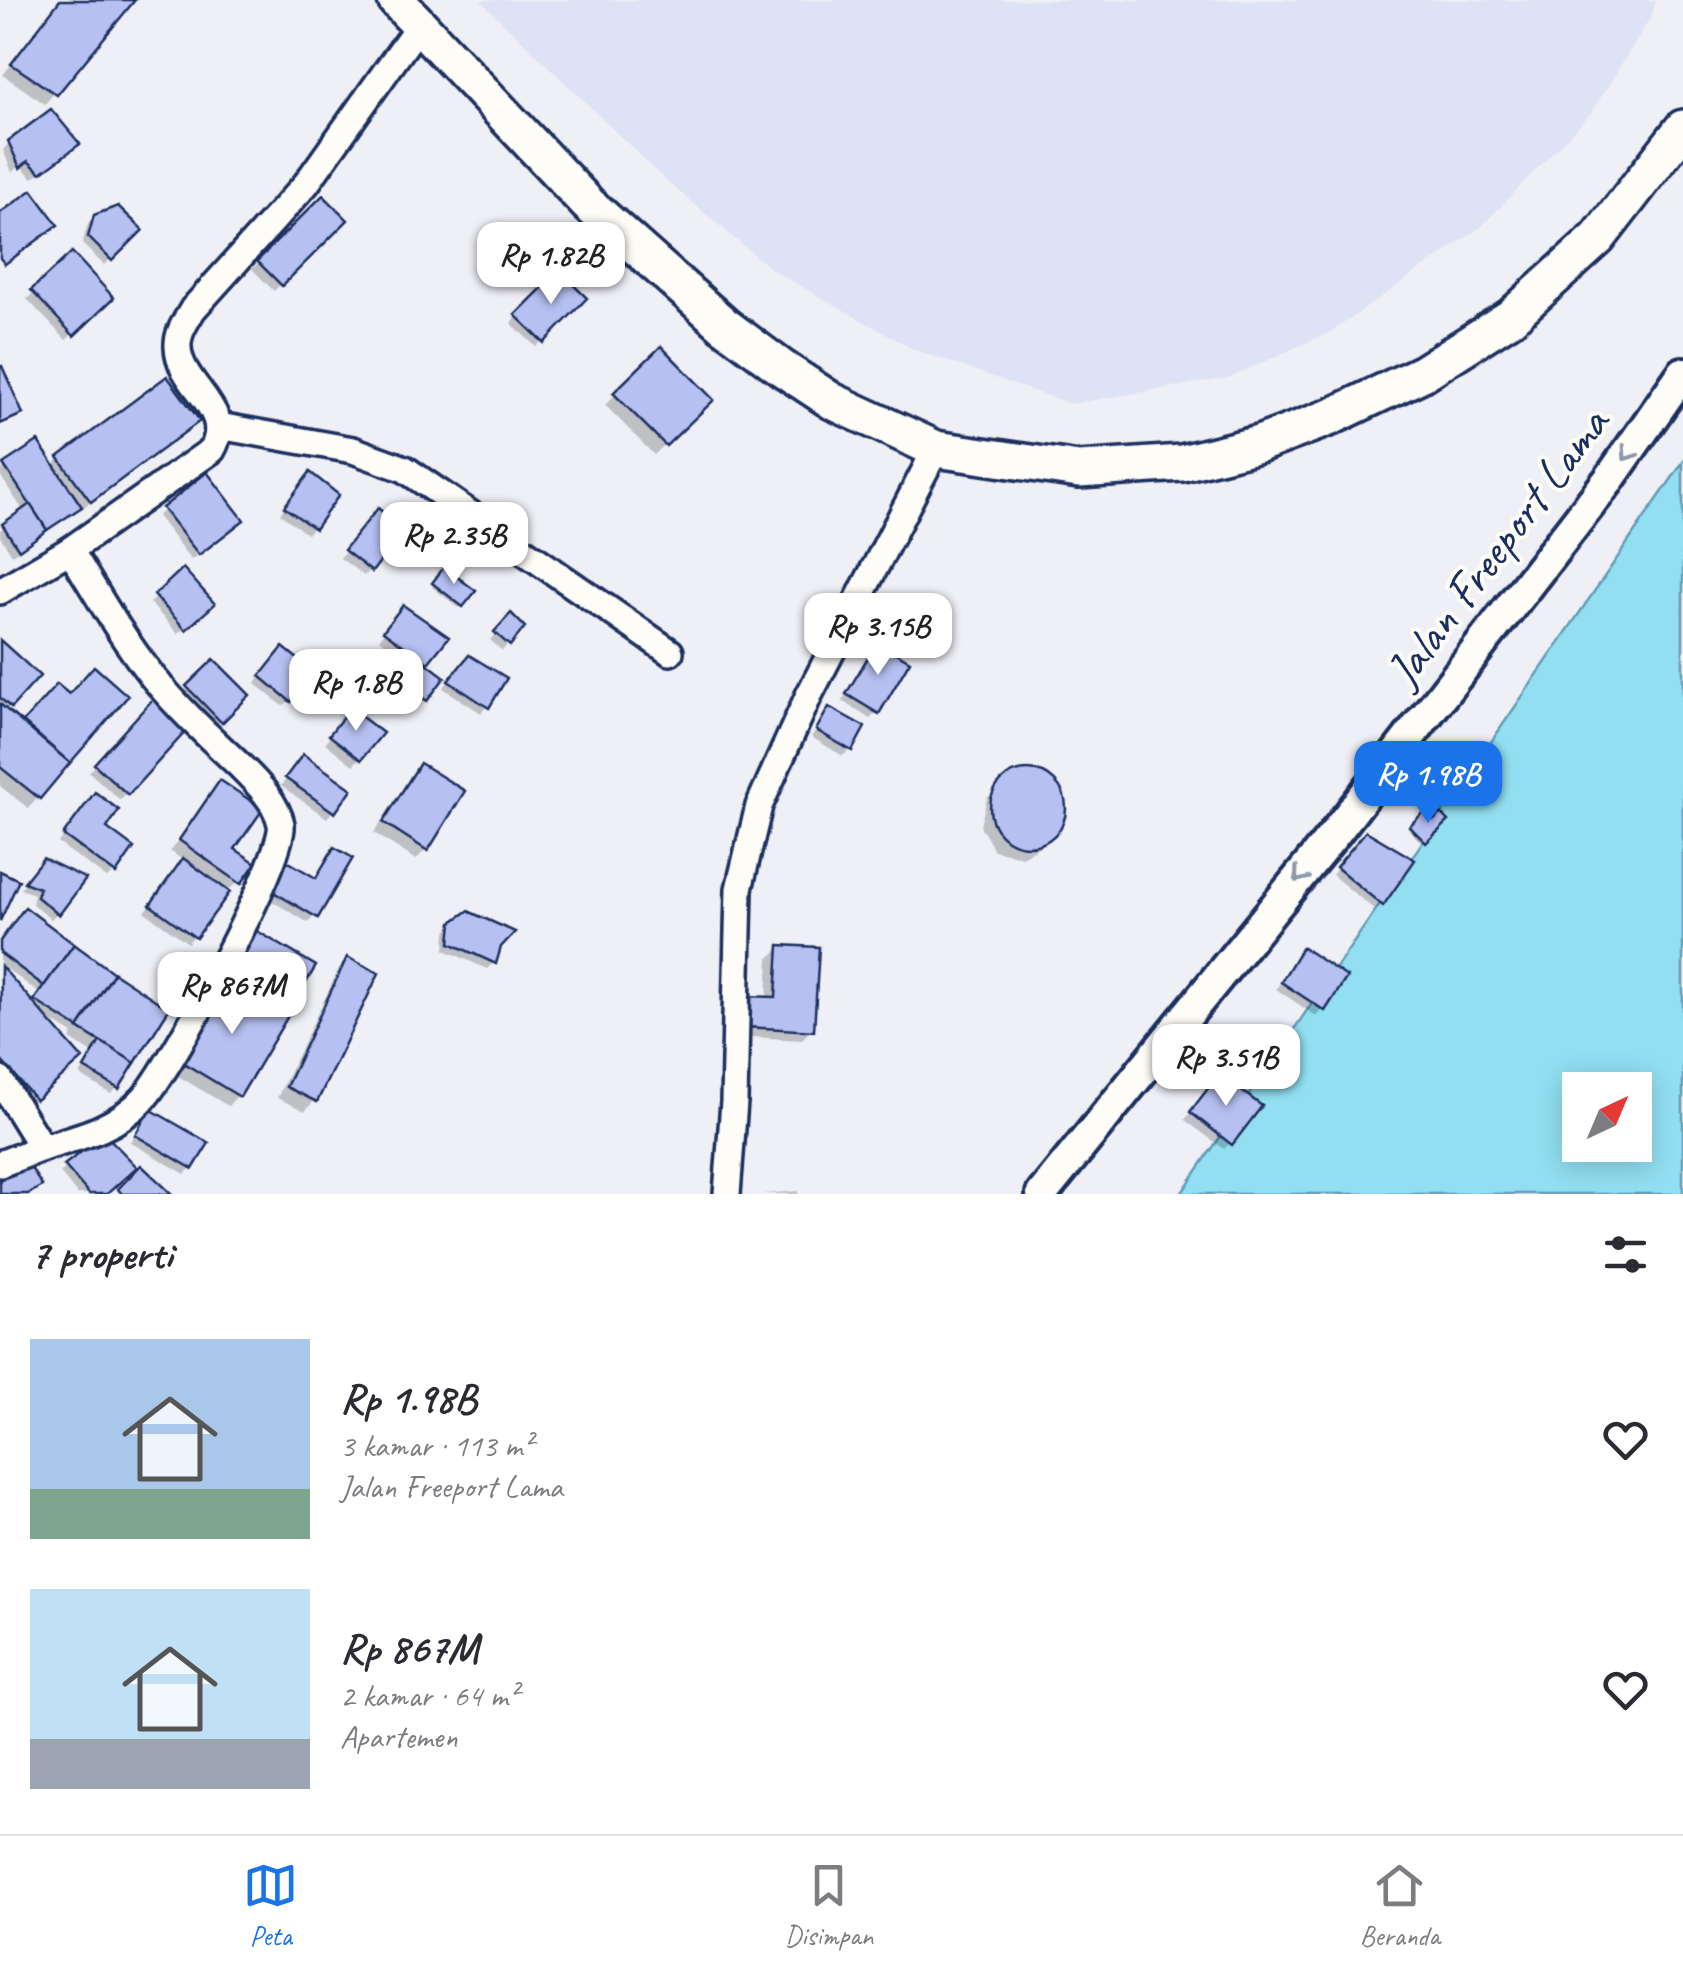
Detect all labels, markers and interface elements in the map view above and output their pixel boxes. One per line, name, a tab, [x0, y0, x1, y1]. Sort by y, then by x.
pin: Rp 1.82B	[448, 222, 654, 307]
text: Rp 1.82B	[499, 234, 603, 275]
street label: Jalan Freeport Lama	[1371, 393, 1623, 700]
one-way arrow	[1621, 442, 1640, 461]
pin: Rp 2.35B	[351, 502, 557, 587]
text: Rp 2.35B	[402, 514, 506, 555]
pin: Rp 3.15B	[775, 593, 981, 678]
text: Rp 3.15B	[826, 605, 930, 646]
pin: Rp 1.8B	[264, 649, 448, 734]
text: Rp 1.8B	[311, 661, 401, 702]
pin: Rp 1.98B	[1325, 741, 1531, 826]
text: Rp 1.98B	[1376, 753, 1480, 794]
one-way arrow	[1294, 865, 1312, 883]
pin: Rp 867M	[140, 952, 324, 1037]
text: Rp 867M	[180, 964, 284, 1005]
pin: Rp 3.51B	[1123, 1024, 1329, 1109]
text: Rp 3.51B	[1174, 1036, 1278, 1077]
north arrow	[1562, 1072, 1652, 1162]
map controls	[1562, 1072, 1652, 1162]
icon: filters	[1598, 1227, 1653, 1282]
text: 7 properti	[30, 1228, 172, 1281]
text: Rp 1.98B	[340, 1372, 476, 1425]
icon: home	[110, 1379, 230, 1499]
icon: heart	[1598, 1412, 1653, 1467]
text: 3 kamar · 113 m²	[340, 1425, 532, 1466]
text: Jalan Freeport Lama	[340, 1466, 563, 1507]
text: Rp 867M	[340, 1622, 478, 1675]
icon: home	[110, 1629, 230, 1749]
icon: heart	[1598, 1662, 1653, 1717]
text: 2 kamar · 64 m²	[340, 1675, 518, 1716]
text: Apartemen	[340, 1716, 457, 1757]
tab: Peta	[243, 1858, 298, 1953]
tab: Disimpan	[785, 1858, 873, 1953]
tab: Beranda	[1360, 1858, 1440, 1953]

